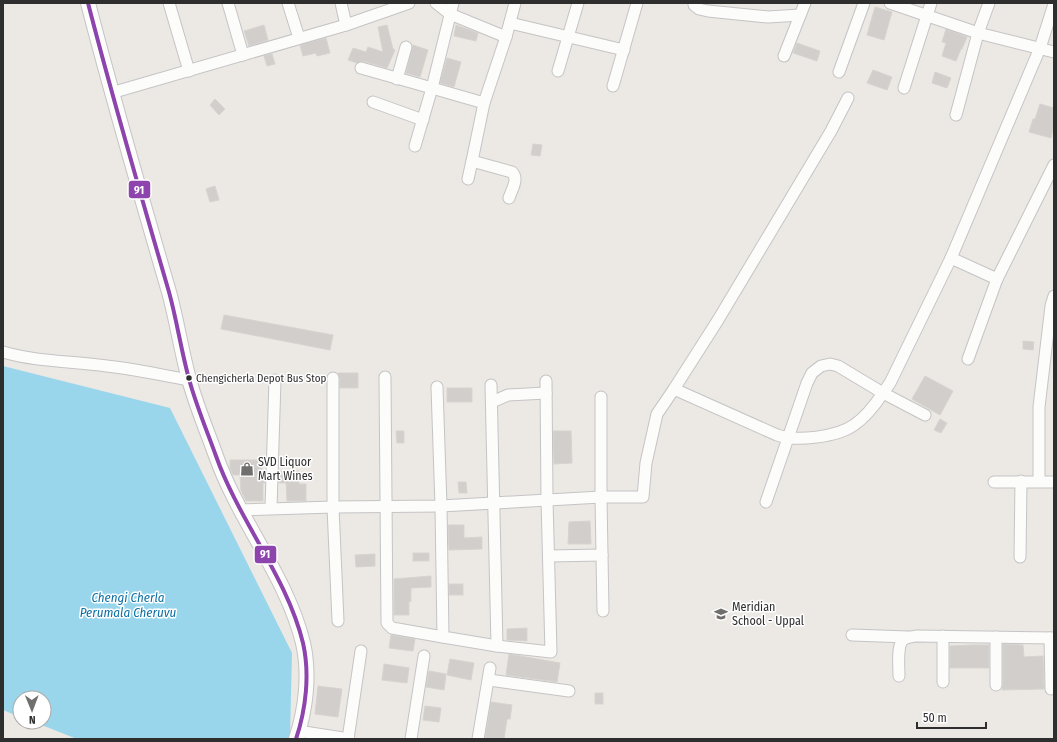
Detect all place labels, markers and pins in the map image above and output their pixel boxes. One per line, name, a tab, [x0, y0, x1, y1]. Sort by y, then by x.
place label: Chengicherla Depot Bus Stop	[196, 372, 326, 385]
marker: Chengicherla Depot Bus Stop	[184, 373, 194, 383]
place label: SVD Liquor Mart Wines	[258, 455, 313, 483]
shop icon: SVD Liquor Mart Wines	[239, 461, 255, 477]
place label: Meridian School - Uppal	[732, 600, 804, 628]
school or university icon: Meridian School - Uppal	[713, 606, 729, 622]

